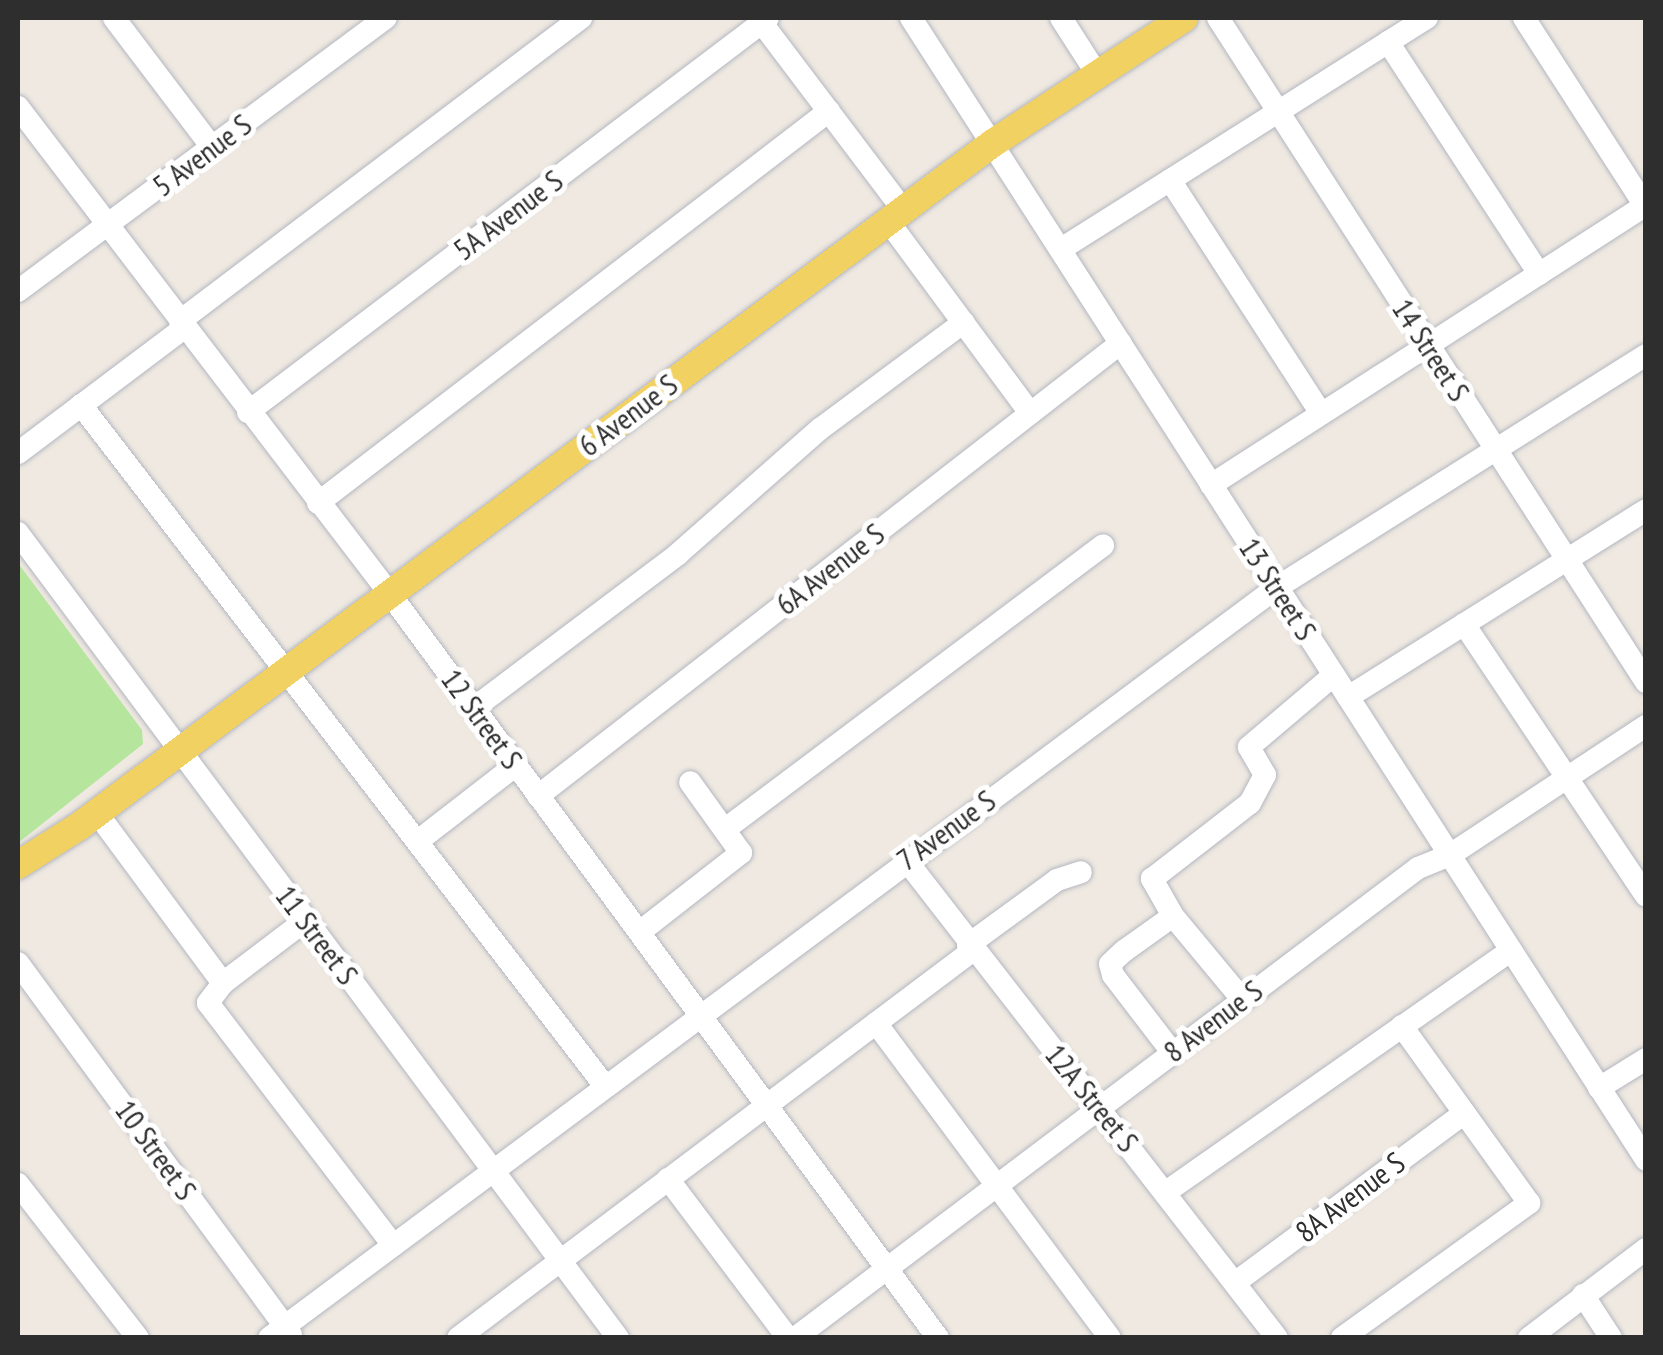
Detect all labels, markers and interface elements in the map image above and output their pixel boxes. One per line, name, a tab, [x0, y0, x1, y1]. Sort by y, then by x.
street label: 5 Avenue S	[145, 106, 259, 204]
street label: 5A Avenue S	[446, 162, 570, 268]
street label: 14 Street S	[1385, 292, 1477, 408]
street label: 6 Avenue S	[571, 366, 685, 464]
street label: 6A Avenue S	[768, 515, 892, 623]
street label: 13 Street S	[1232, 531, 1324, 647]
street label: 12 Street S	[434, 662, 530, 776]
street label: 7 Avenue S	[889, 782, 1003, 878]
street label: 11 Street S	[268, 878, 366, 992]
street label: 8 Avenue S	[1156, 972, 1270, 1070]
street label: 12A Street S	[1037, 1037, 1147, 1159]
street label: 10 Street S	[108, 1093, 204, 1207]
street label: 8A Avenue S	[1288, 1144, 1412, 1250]

